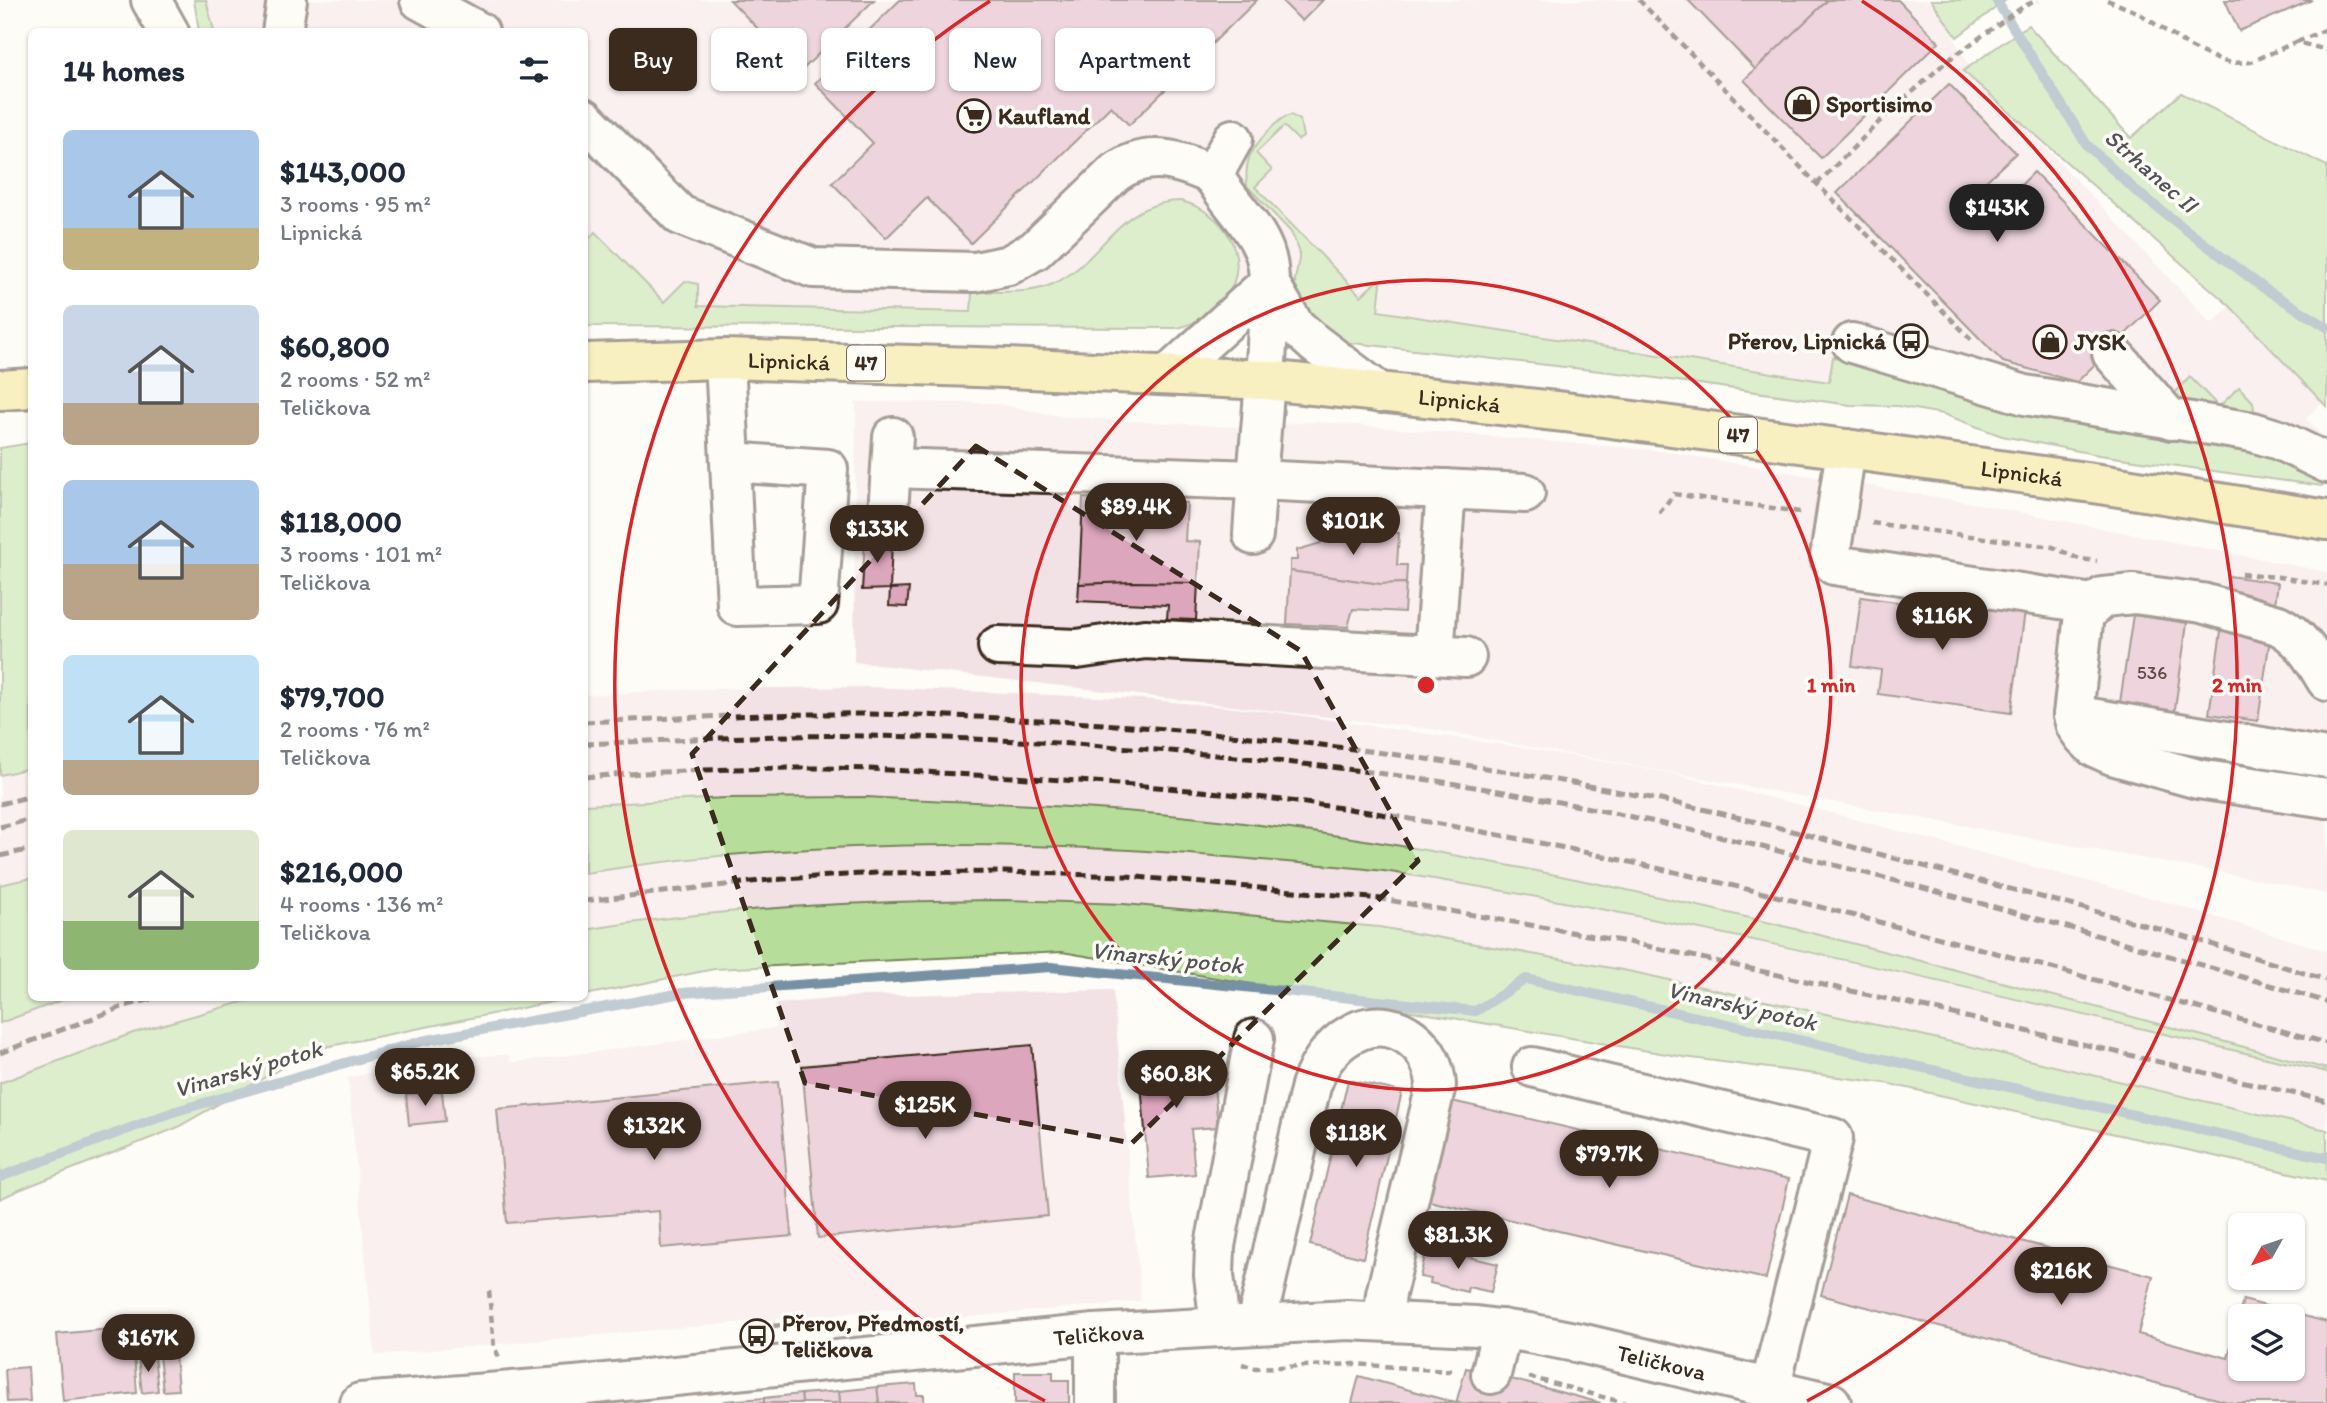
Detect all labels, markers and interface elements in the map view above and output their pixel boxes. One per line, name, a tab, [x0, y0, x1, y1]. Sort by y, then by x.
chip: Buy	[609, 28, 697, 91]
chip: Rent	[711, 28, 807, 91]
chip: Filters	[821, 28, 935, 91]
chip: New	[949, 28, 1041, 91]
chip: Apartment	[1055, 28, 1215, 91]
icon: filters	[515, 51, 553, 89]
text: 14 homes	[63, 52, 185, 89]
shop icon: Sportisimo	[1783, 85, 1821, 123]
place label: Sportisimo	[1826, 90, 1933, 118]
supermarket icon: Kaufland	[955, 97, 993, 135]
place label: Kaufland	[998, 102, 1090, 130]
water label: Strhanec II	[2099, 123, 2206, 221]
text: $143,000	[280, 153, 406, 190]
icon: home	[119, 158, 203, 242]
pin: $143K	[1948, 184, 2046, 244]
text: 3 rooms · 95 m²	[280, 190, 431, 218]
text: $143K	[1965, 193, 2029, 221]
text: Lipnická	[280, 218, 362, 246]
bus stop icon: Přerov, Lipnická	[1892, 322, 1930, 360]
shop icon: JYSK	[2031, 323, 2069, 361]
place label: Přerov, Lipnická	[1728, 327, 1887, 355]
text: $60,800	[280, 328, 390, 365]
place label: JYSK	[2073, 328, 2126, 356]
icon: home	[119, 333, 203, 417]
street label: Lipnická	[747, 346, 831, 376]
road number: 47	[847, 346, 885, 380]
text: 2 rooms · 52 m²	[280, 365, 430, 393]
street label: Lipnická	[1417, 382, 1502, 419]
text: Teličkova	[280, 393, 371, 421]
road number: 47	[1719, 418, 1757, 452]
street label: Lipnická	[1979, 454, 2065, 493]
pin: $89.4K	[1079, 484, 1193, 543]
text: $89.4K	[1101, 492, 1171, 520]
pin: $101K	[1304, 498, 1402, 557]
text: $118,000	[280, 503, 402, 540]
pin: $133K	[828, 505, 926, 565]
text: $101K	[1322, 506, 1384, 534]
icon: home	[119, 508, 203, 592]
text: $133K	[846, 514, 908, 542]
text: 3 rooms · 101 m²	[280, 540, 442, 568]
text: Teličkova	[280, 568, 371, 596]
pin: $116K	[1893, 592, 1991, 652]
text: $116K	[1912, 601, 1972, 629]
house number: 536	[2137, 661, 2167, 684]
text: 1 min	[1807, 672, 1856, 697]
text: 2 min	[2212, 672, 2263, 697]
centre of rings	[1414, 673, 1438, 697]
text: $79,700	[280, 678, 385, 715]
icon: home	[119, 683, 203, 767]
text: 2 rooms · 76 m²	[280, 715, 430, 743]
text: Teličkova	[280, 743, 371, 771]
text: $216,000	[280, 853, 403, 890]
icon: home	[119, 858, 203, 942]
text: 4 rooms · 136 m²	[280, 890, 443, 918]
text: Teličkova	[280, 918, 371, 946]
water label: Vinarský potok	[1090, 935, 1246, 980]
water label: Vinarský potok	[1665, 974, 1821, 1037]
water label: Vinarský potok	[171, 1033, 327, 1103]
pin: $65.2K	[368, 1048, 482, 1108]
pin: $60.8K	[1119, 1050, 1233, 1110]
text: $65.2K	[391, 1057, 459, 1085]
text: $60.8K	[1141, 1059, 1211, 1087]
pin: $125K	[876, 1082, 974, 1141]
text: $125K	[894, 1090, 956, 1118]
pin: $132K	[605, 1102, 703, 1162]
pin: $118K	[1307, 1110, 1405, 1169]
text: $132K	[623, 1111, 685, 1139]
text: $118K	[1326, 1118, 1386, 1146]
pin: $79.7K	[1552, 1130, 1666, 1190]
text: $79.7K	[1576, 1139, 1642, 1167]
pin: $81.3K	[1401, 1212, 1515, 1271]
north arrow	[2228, 1213, 2305, 1290]
map controls	[2228, 1213, 2305, 1381]
text: $81.3K	[1424, 1220, 1492, 1248]
pin: $216K	[2012, 1248, 2110, 1307]
text: $216K	[2030, 1256, 2092, 1284]
button: layers	[2228, 1304, 2305, 1381]
place label: Přerov, Předmostí, Teličkova	[781, 1309, 964, 1363]
pin: $167K	[99, 1314, 197, 1374]
bus stop icon: Přerov, Předmostí, Teličkova	[738, 1317, 776, 1355]
street label: Teličkova	[1052, 1317, 1145, 1352]
text: $167K	[118, 1323, 178, 1351]
street label: Teličkova	[1614, 1338, 1709, 1387]

